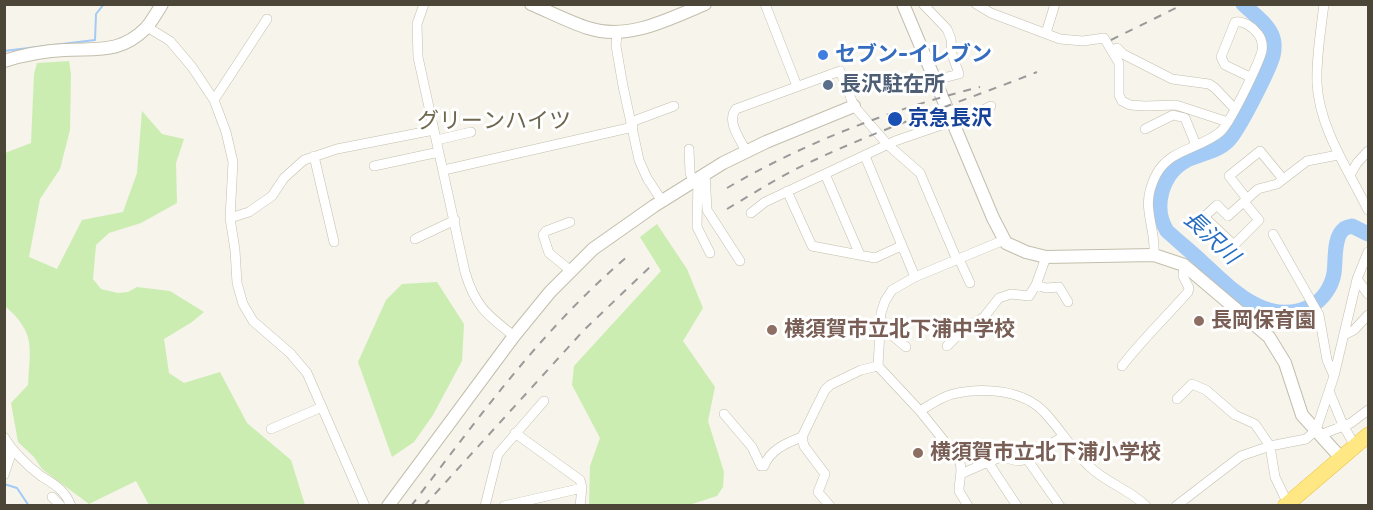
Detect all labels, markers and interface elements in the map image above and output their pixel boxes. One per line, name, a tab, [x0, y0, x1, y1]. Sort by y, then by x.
place label: セブン-イレブン	[835, 42, 992, 68]
marker: セブン-イレブン	[816, 48, 830, 62]
place label: 長沢駐在所	[840, 72, 945, 98]
marker: 長沢駐在所	[821, 78, 835, 92]
place label: 京急長沢	[908, 106, 992, 132]
district label: グリーンハイツ	[417, 109, 571, 135]
marker: 京急長沢	[886, 110, 904, 128]
water label: 長沢川	[1178, 206, 1244, 270]
place label: 長岡保育園	[1211, 308, 1316, 334]
marker: 長岡保育園	[1192, 314, 1206, 328]
place label: 横須賀市立北下浦中学校	[784, 317, 1015, 343]
marker: 横須賀市立北下浦中学校	[765, 323, 779, 337]
place label: 横須賀市立北下浦小学校	[930, 440, 1161, 466]
marker: 横須賀市立北下浦小学校	[911, 446, 925, 460]

